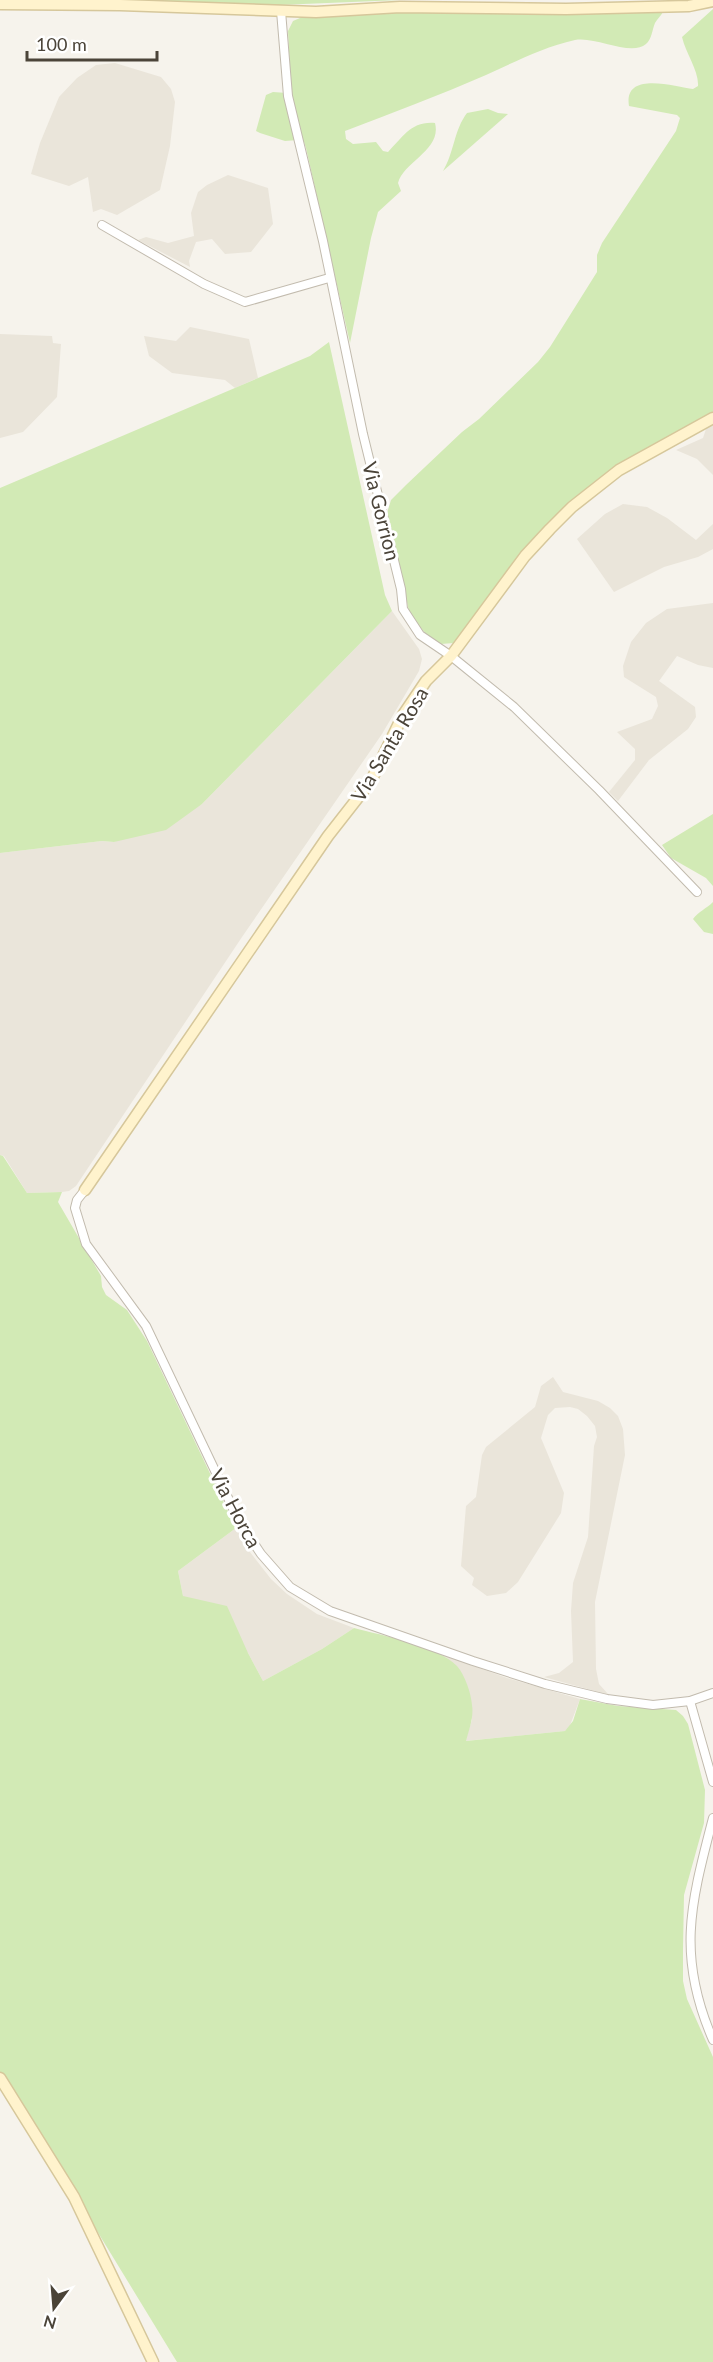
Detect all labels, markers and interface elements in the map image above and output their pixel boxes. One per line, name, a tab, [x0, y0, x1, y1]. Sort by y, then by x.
scale bar	[27, 24, 158, 62]
text: 100 m	[36, 33, 87, 55]
street label: Via Gorrion	[358, 459, 406, 563]
street label: Via Santa Rosa	[345, 682, 433, 806]
street label: Via Horca	[205, 1464, 267, 1552]
north arrow	[24, 2278, 84, 2338]
text: N	[41, 2312, 58, 2334]

